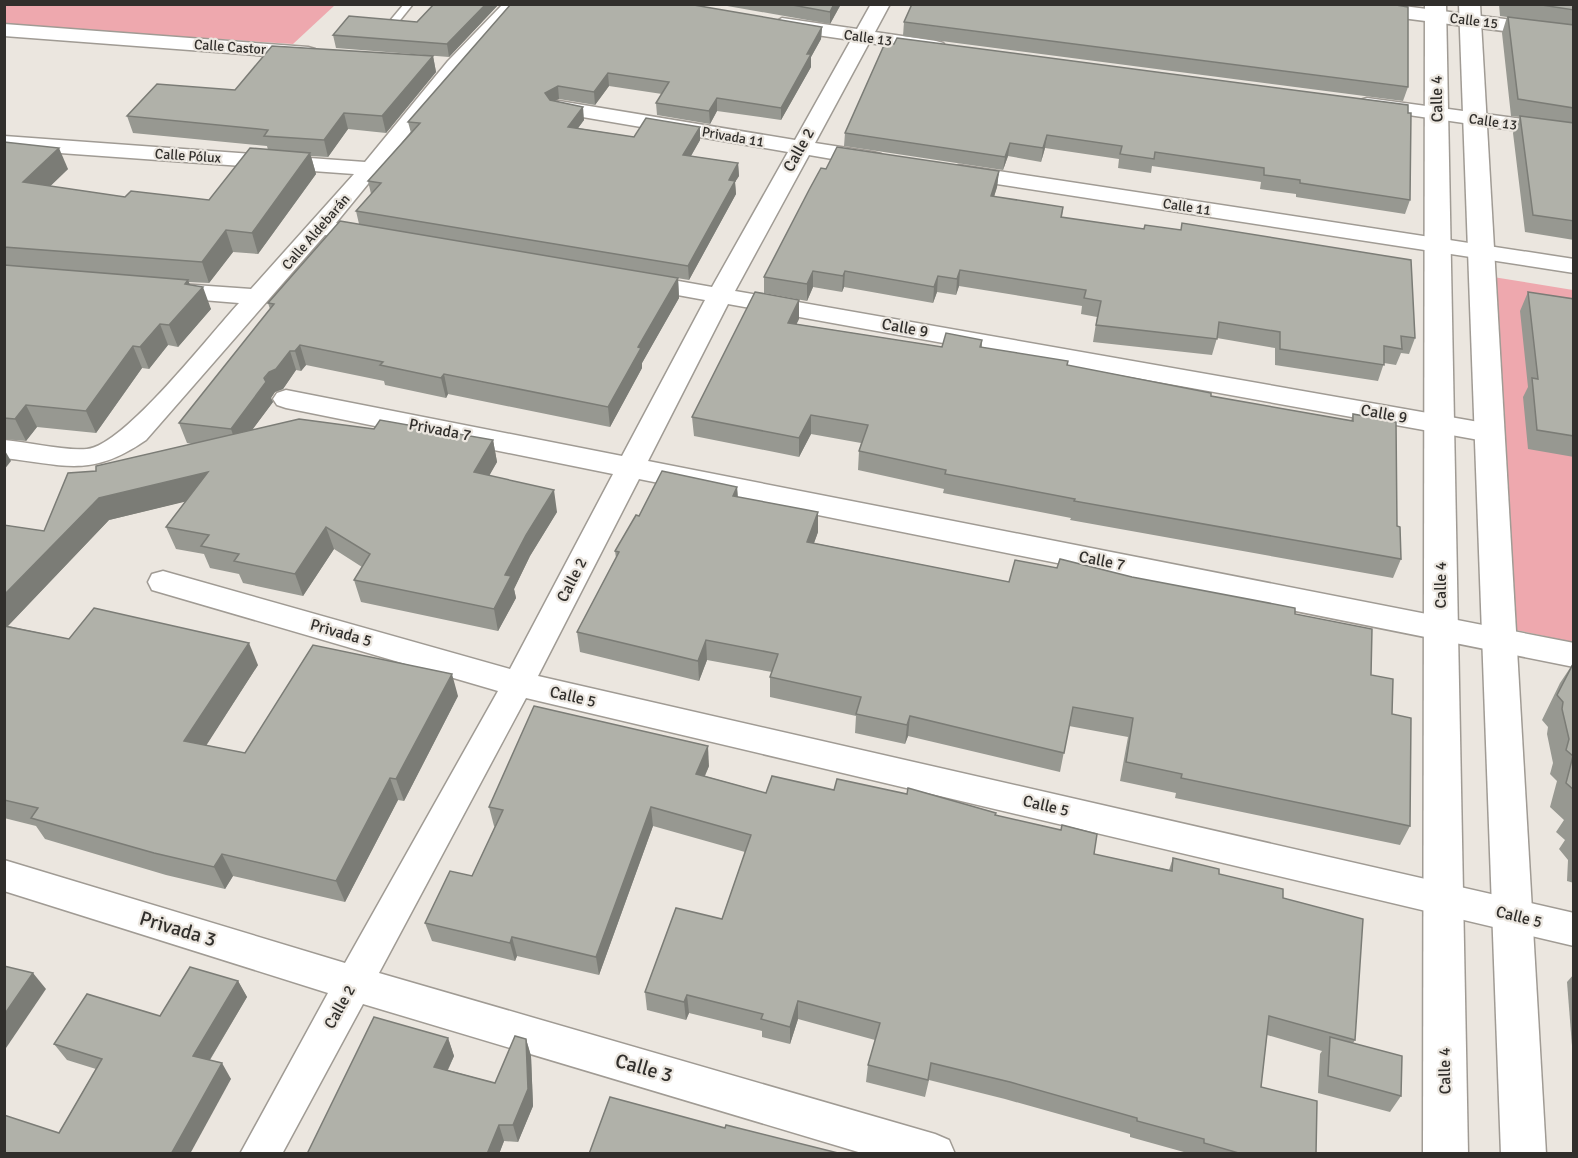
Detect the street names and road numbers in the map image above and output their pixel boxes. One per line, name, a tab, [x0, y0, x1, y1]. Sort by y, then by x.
street label: Calle 15	[1449, 10, 1499, 32]
street label: Calle 13	[843, 26, 893, 50]
street label: Calle Castor	[193, 36, 267, 58]
street label: Calle 4	[1427, 75, 1447, 123]
street label: Calle 13	[1468, 110, 1518, 134]
street label: Privada 11	[701, 123, 765, 151]
street label: Calle 2	[779, 125, 819, 175]
street label: Calle Pólux	[154, 145, 222, 167]
street label: Calle Aldebarán	[279, 191, 353, 273]
street label: Calle 11	[1162, 195, 1212, 219]
street label: Calle 9	[880, 314, 930, 342]
street label: Calle 9	[1359, 400, 1409, 428]
street label: Privada 7	[407, 414, 473, 446]
street label: Calle 7	[1077, 547, 1127, 575]
street label: Calle 2	[552, 555, 592, 605]
street label: Calle 4	[1431, 561, 1451, 608]
street label: Privada 5	[308, 615, 374, 651]
street label: Calle 5	[548, 682, 598, 712]
street label: Calle 5	[1021, 791, 1071, 821]
street label: Calle 5	[1494, 902, 1544, 932]
street label: Privada 3	[137, 905, 219, 953]
street label: Calle 2	[320, 982, 360, 1032]
street label: Calle 4	[1435, 1047, 1455, 1095]
street label: Calle 3	[612, 1048, 676, 1088]

